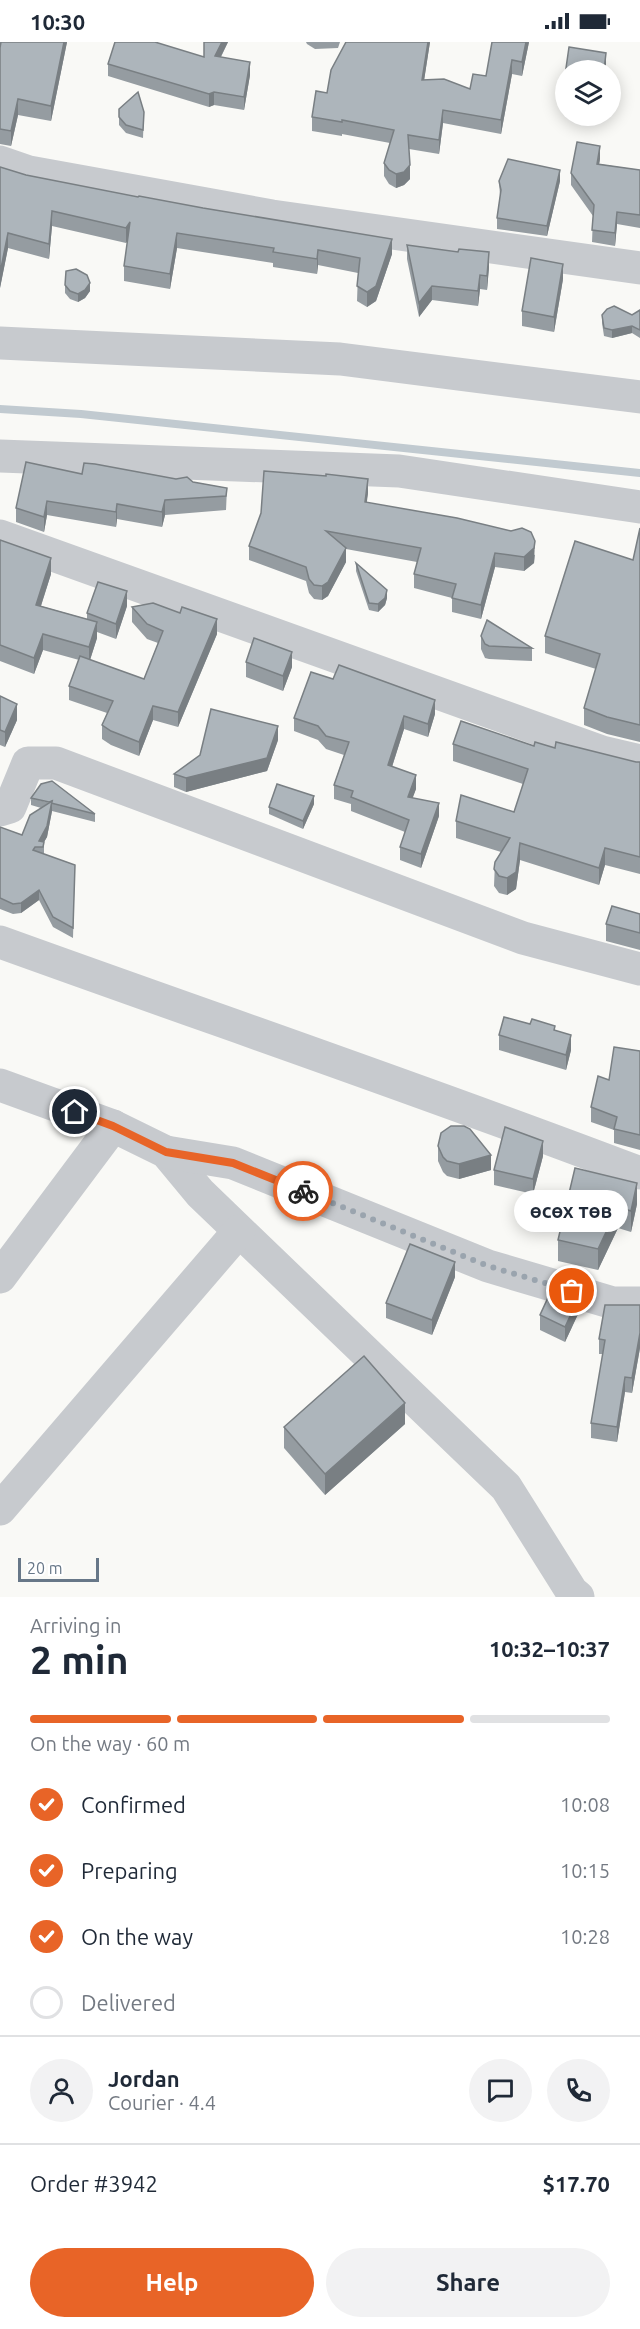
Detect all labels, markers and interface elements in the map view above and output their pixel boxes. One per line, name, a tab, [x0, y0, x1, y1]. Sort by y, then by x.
text: 10:30	[30, 9, 85, 34]
map controls	[555, 60, 621, 126]
button: layers	[555, 60, 621, 126]
pin	[49, 1086, 100, 1137]
icon: home	[58, 1095, 91, 1128]
courier	[273, 1161, 333, 1221]
icon: bike	[287, 1175, 320, 1208]
callout: өсөх төв	[515, 1189, 629, 1231]
text: өсөх төв	[530, 1199, 612, 1222]
pin	[546, 1265, 597, 1316]
icon: bag	[555, 1274, 588, 1307]
scale bar	[18, 1555, 99, 1582]
text: 20 m	[27, 1559, 63, 1577]
text: Arriving in	[30, 1614, 121, 1637]
text: 10:32–10:37	[489, 1636, 610, 1661]
text: 2 min	[30, 1638, 129, 1681]
text: On the way · 60 m	[30, 1732, 190, 1755]
icon: check	[30, 1788, 63, 1821]
text: Confirmed	[81, 1792, 186, 1817]
text: 10:08	[560, 1793, 610, 1816]
icon: check	[30, 1854, 63, 1887]
text: Preparing	[81, 1858, 178, 1883]
text: 10:15	[560, 1859, 610, 1882]
icon: check	[30, 1920, 63, 1953]
text: On the way	[81, 1924, 193, 1949]
text: 10:28	[560, 1925, 610, 1948]
text: Delivered	[81, 1990, 176, 2015]
button: person	[30, 2059, 93, 2122]
button: chat	[469, 2059, 532, 2122]
button: phone	[547, 2059, 610, 2122]
text: Jordan	[108, 2066, 180, 2091]
text: Courier · 4.4	[108, 2091, 216, 2114]
text: Order #3942	[30, 2171, 158, 2196]
text: $17.70	[543, 2171, 610, 2196]
button: Help	[30, 2248, 314, 2317]
button: Share	[326, 2248, 610, 2317]

